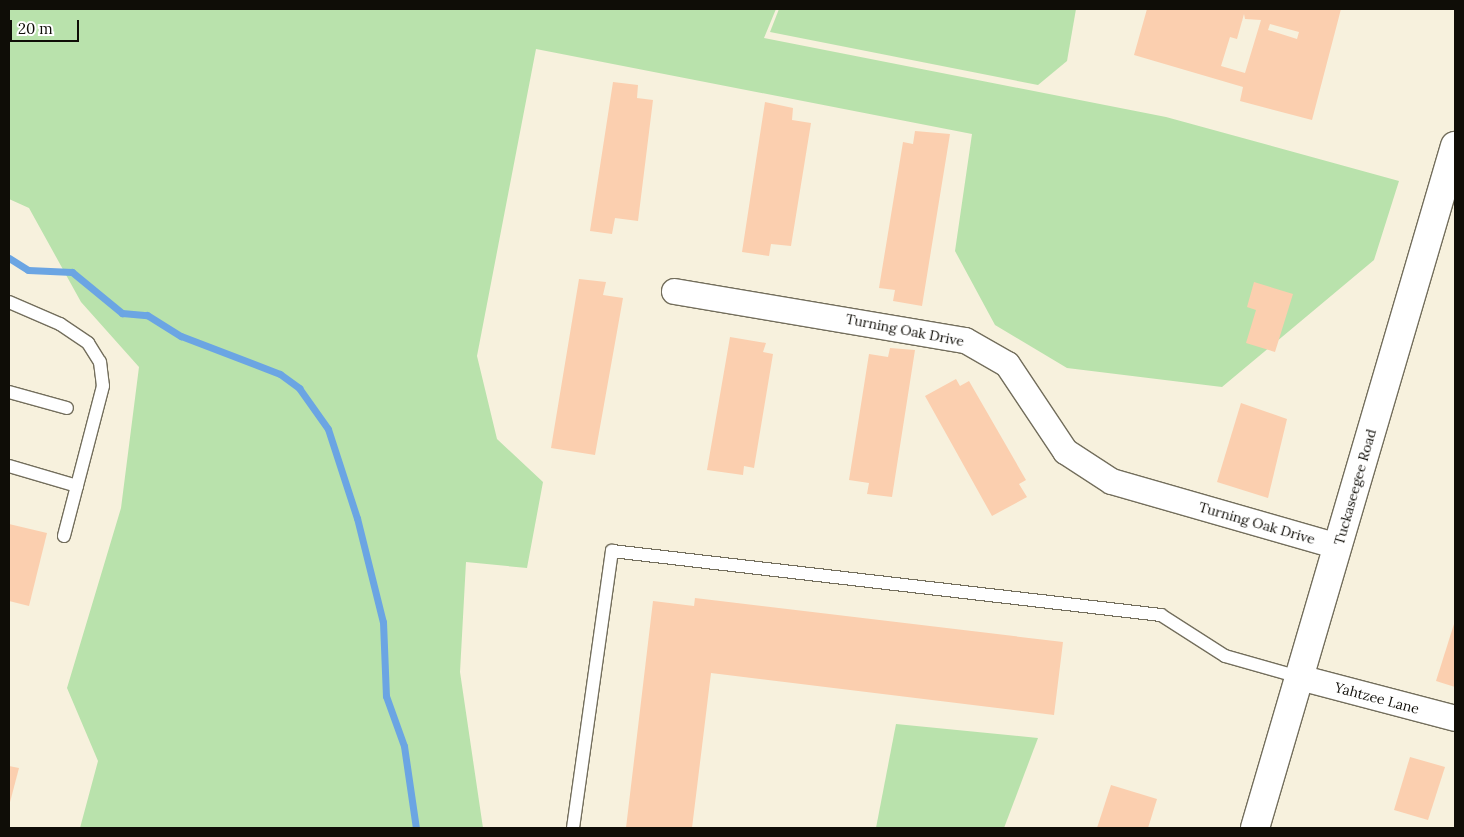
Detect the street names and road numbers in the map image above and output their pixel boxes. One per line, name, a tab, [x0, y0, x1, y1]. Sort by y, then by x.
street label: Turning Oak Drive	[844, 310, 966, 350]
street label: Tuckaseegee Road	[1330, 427, 1380, 547]
street label: Turning Oak Drive	[1197, 498, 1317, 548]
street label: Yahtzee Lane	[1333, 679, 1421, 717]

